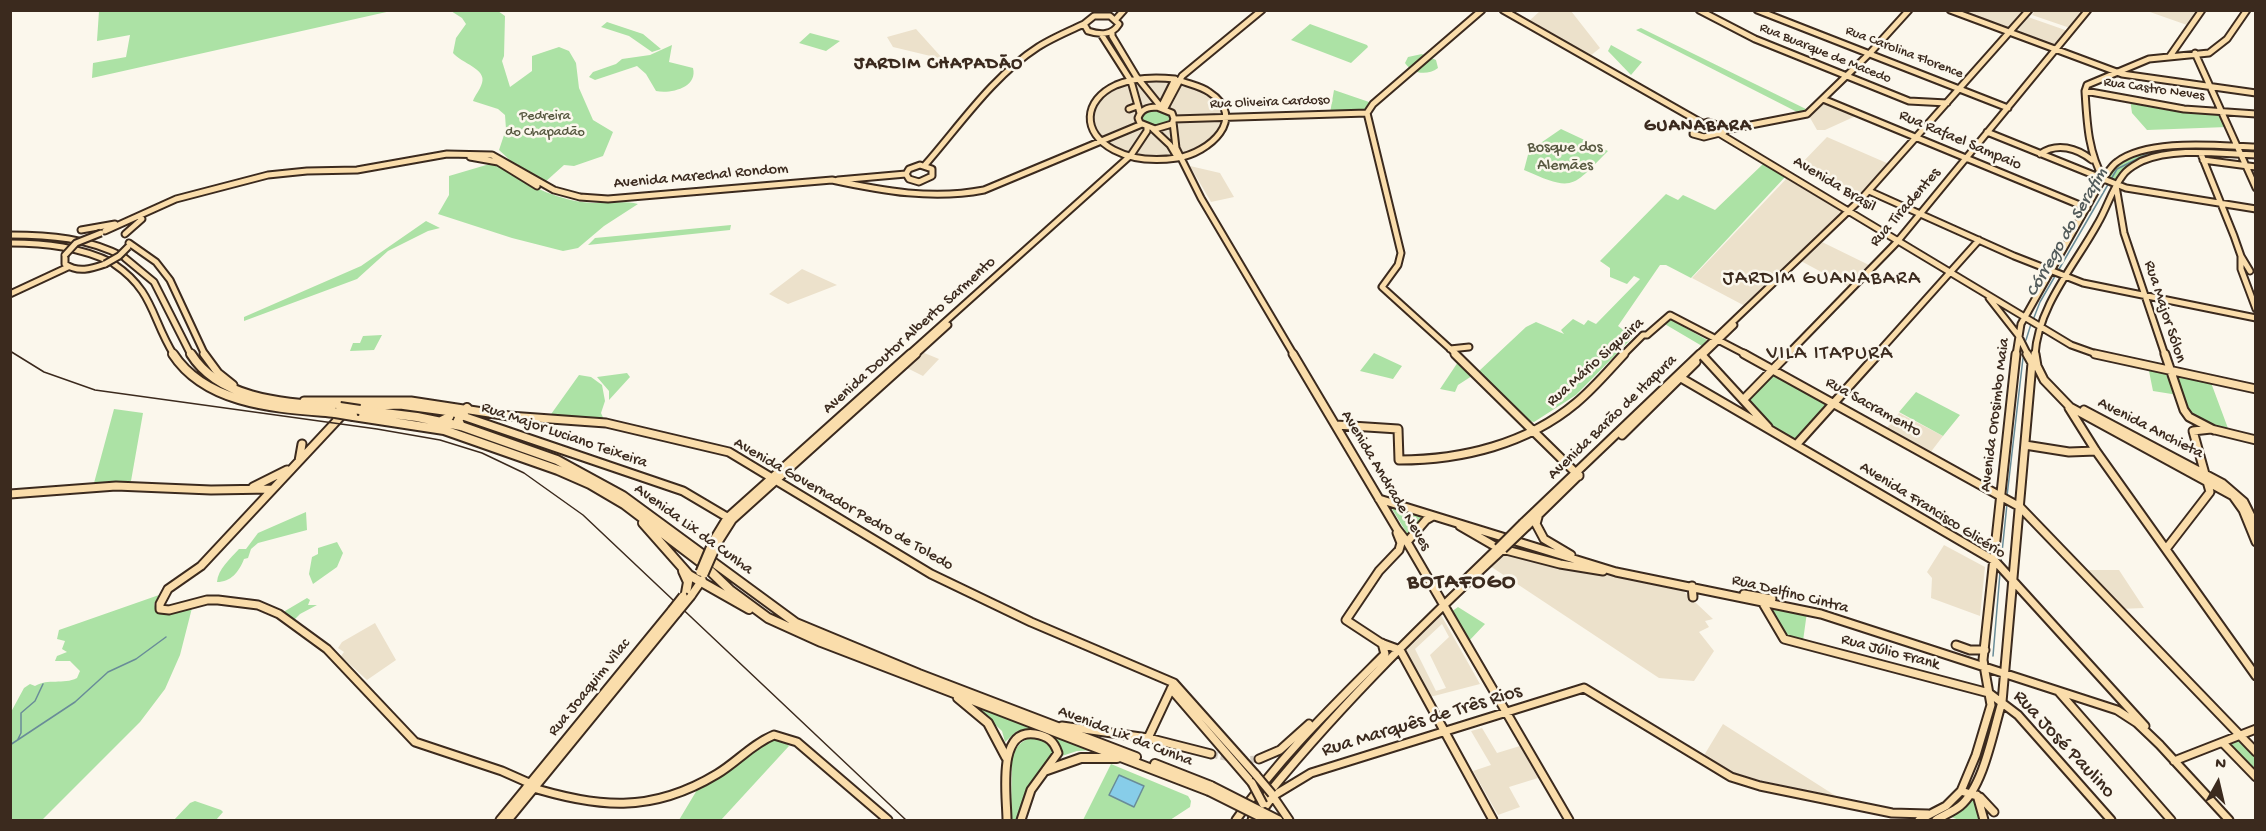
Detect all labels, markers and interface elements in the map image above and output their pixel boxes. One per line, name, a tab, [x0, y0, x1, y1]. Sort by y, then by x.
street label: Rua Buarque de Macedo	[1757, 20, 1893, 88]
street label: Rua Carolina Florence	[1843, 23, 1965, 83]
district label: JARDIM CHAPADÃO	[854, 54, 1024, 76]
street label: Rua Castro Neves	[2102, 75, 2206, 105]
street label: Rua Oliveira Cardoso	[1210, 93, 1330, 113]
street label: Rua Rafael Sampaio	[1896, 106, 2024, 176]
park label: Pedreira do Chapadão	[505, 109, 585, 142]
district label: GUANABARA	[1644, 116, 1752, 138]
park label: Bosque dos Alemães	[1527, 139, 1603, 177]
street label: Avenida Brasil	[1789, 153, 1879, 217]
street label: Avenida Marechal Rondom	[613, 160, 789, 194]
street label: Rua Tiradentes	[1866, 164, 1946, 252]
water label: Córrego do Serafim	[2022, 165, 2114, 301]
street label: Avenida Doutor Alberto Sarmento	[819, 253, 1001, 419]
street label: Rua Major Sólon	[2138, 259, 2190, 365]
district label: JARDIM GUANABARA	[1723, 268, 1921, 292]
street label: Rua Mário Siqueira	[1543, 314, 1649, 412]
street label: Avenida Orosimbo Maia	[1977, 337, 2015, 493]
district label: VILA ITAPURA	[1767, 343, 1893, 367]
street label: Avenida Barão de Itapura	[1544, 351, 1682, 485]
street label: Rua Sacramento	[1822, 374, 1924, 442]
street label: Avenida Anchieta	[2094, 394, 2206, 464]
street label: Rua Major Luciano Teixeira	[478, 399, 650, 473]
street label: Avenida Andrade Neves	[1336, 407, 1434, 555]
street label: Avenida Governador Pedro de Toledo	[730, 434, 956, 576]
street label: Avenida Francisco Glicério	[1855, 458, 2009, 564]
street label: Avenida Lix da Cunha	[630, 480, 756, 580]
district label: BOTAFOGO	[1407, 571, 1517, 597]
street label: Rua Delfino Cintra	[1730, 571, 1850, 619]
street label: Rua Júlio Frank	[1839, 631, 1941, 675]
street label: Rua Joaquim Vilac	[545, 635, 635, 741]
street label: Rua Marquês de Três Rios	[1319, 680, 1525, 764]
street label: Rua José Paulino	[2007, 686, 2119, 804]
street label: Avenida Lix da Cunha	[1055, 702, 1195, 772]
north arrow	[2188, 753, 2248, 813]
text: N	[2214, 755, 2227, 775]

